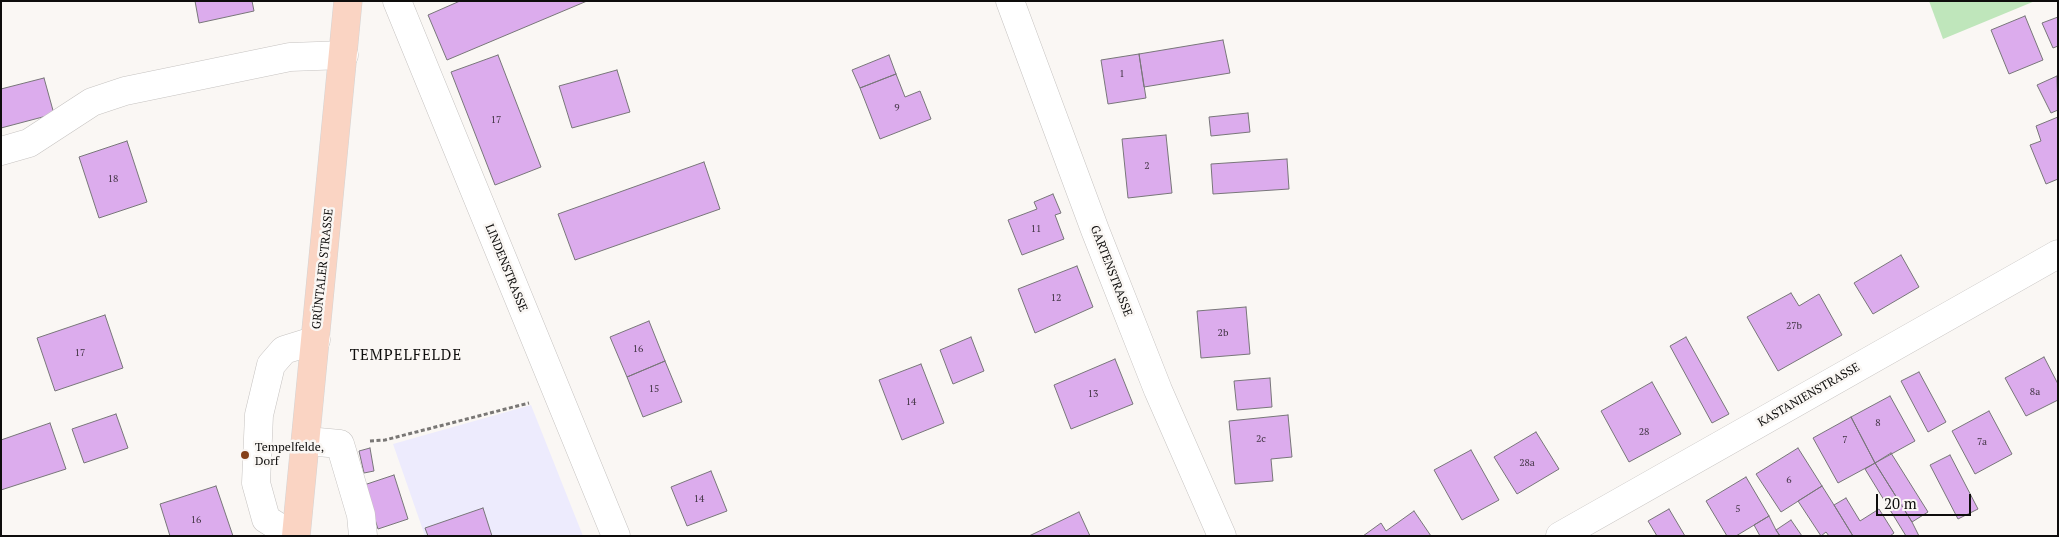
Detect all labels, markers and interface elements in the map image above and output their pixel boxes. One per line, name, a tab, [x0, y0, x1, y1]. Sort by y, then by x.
house number: 1	[1119, 68, 1125, 80]
house number: 9	[894, 102, 900, 114]
house number: 17	[491, 114, 501, 126]
house number: 2	[1144, 160, 1150, 172]
house number: 18	[108, 173, 118, 185]
street label: GRÜNTALER STRASSE	[310, 208, 336, 330]
street label: LINDENSTRASSE	[482, 222, 530, 314]
house number: 11	[1031, 223, 1041, 235]
street label: GARTENSTRASSE	[1087, 223, 1135, 319]
house number: 12	[1051, 292, 1061, 304]
house number: 27b	[1786, 320, 1802, 332]
house number: 2b	[1218, 327, 1228, 339]
house number: 16	[633, 343, 643, 355]
house number: 17	[75, 347, 85, 359]
district label: TEMPELFELDE	[348, 347, 464, 365]
street label: KASTANIENSTRASSE	[1756, 360, 1862, 430]
house number: 15	[649, 383, 659, 395]
house number: 8a	[2030, 386, 2040, 398]
house number: 13	[1088, 388, 1098, 400]
house number: 14	[906, 396, 916, 408]
house number: 8	[1875, 417, 1881, 429]
house number: 28	[1639, 426, 1649, 438]
house number: 2c	[1256, 433, 1266, 445]
house number: 7	[1842, 434, 1848, 446]
house number: 7a	[1977, 436, 1987, 448]
place label: Tempelfelde, Dorf	[255, 441, 324, 469]
marker: Tempelfelde, Dorf	[239, 449, 251, 461]
house number: 28a	[1519, 457, 1535, 469]
house number: 6	[1786, 474, 1792, 486]
scale bar	[1879, 484, 1974, 516]
house number: 14	[694, 493, 704, 505]
text: 20 m	[1884, 493, 1917, 513]
house number: 5	[1735, 503, 1741, 515]
house number: 16	[191, 514, 201, 526]

